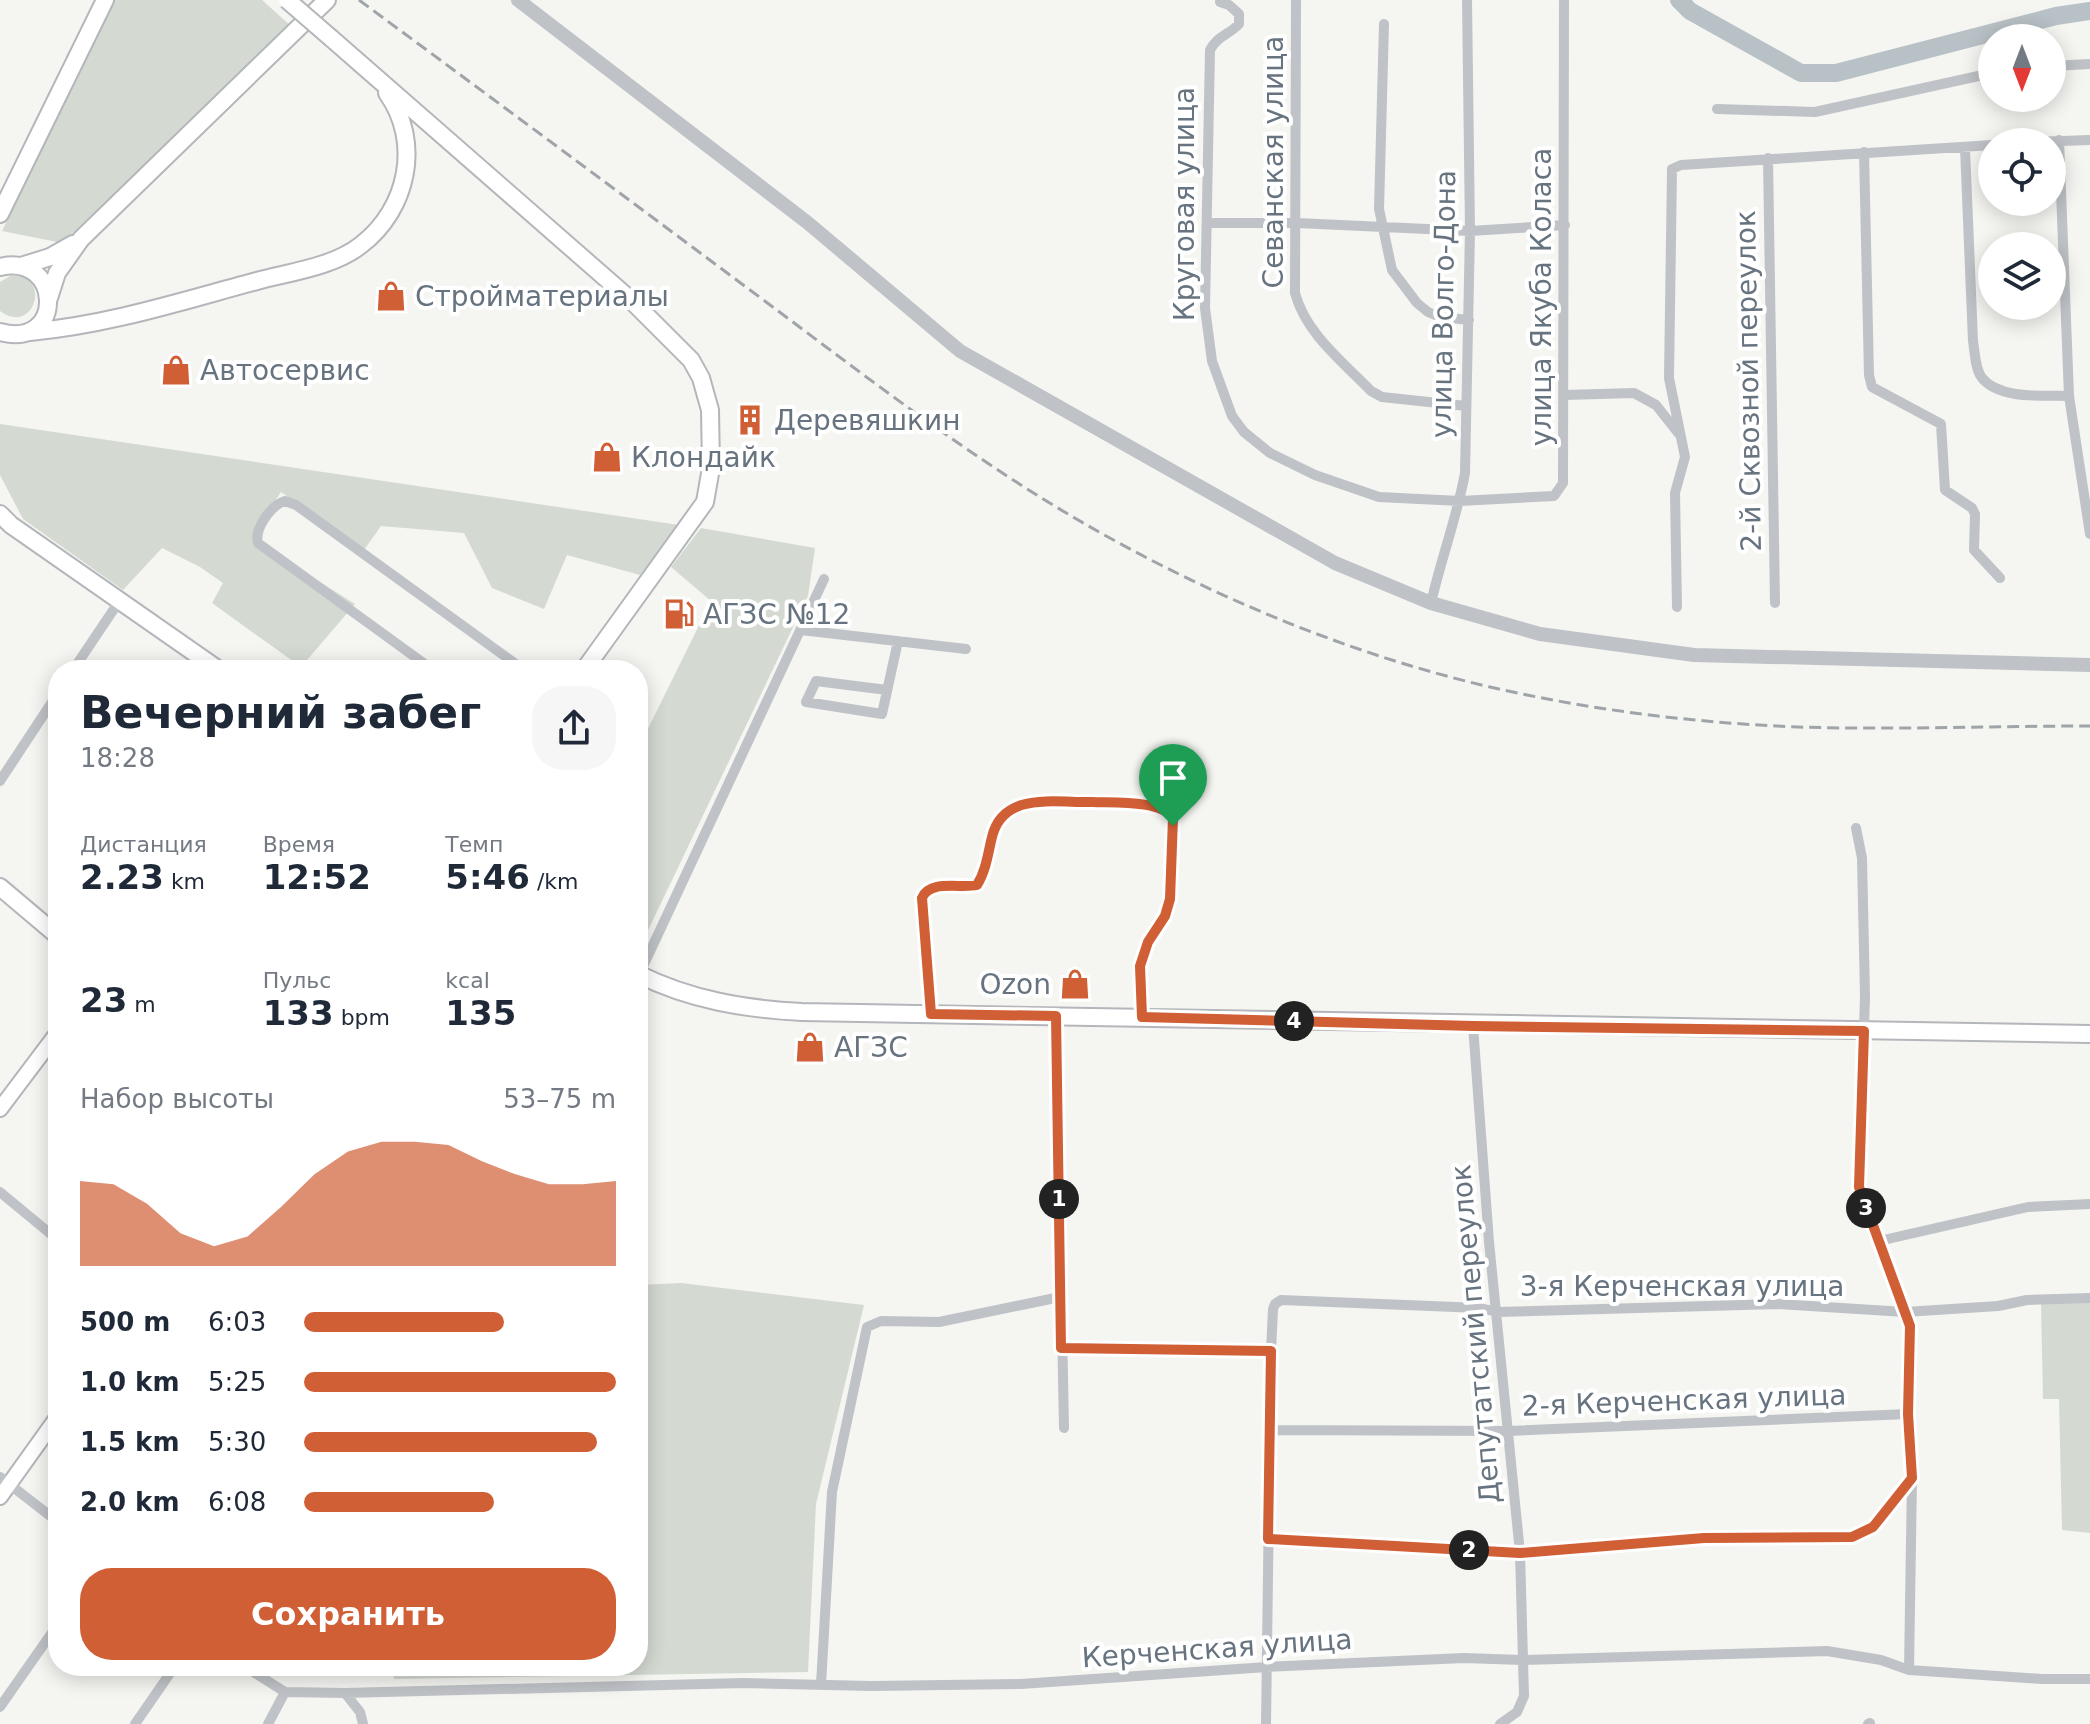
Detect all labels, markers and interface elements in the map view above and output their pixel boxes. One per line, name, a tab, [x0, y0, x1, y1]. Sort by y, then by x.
north arrow	[1978, 24, 2066, 112]
map controls	[1978, 24, 2066, 320]
street label: Севанская улица	[1257, 36, 1290, 288]
street label: Круговая улица	[1168, 87, 1201, 321]
button: locate	[1978, 128, 2066, 216]
street label: улица Якуба Коласа	[1525, 148, 1558, 446]
street label: улица Волго-Дона	[1425, 170, 1462, 438]
street label: 2-й Сквозной переулок	[1729, 210, 1768, 552]
button: layers	[1978, 232, 2066, 320]
shop icon: Стройматериалы	[374, 279, 408, 313]
place label: Стройматериалы	[415, 280, 669, 313]
shop icon: Автосервис	[159, 353, 193, 387]
place label: Автосервис	[200, 354, 370, 387]
building icon: Деревяшкин	[733, 403, 767, 437]
place label: Деревяшкин	[774, 404, 960, 437]
shop icon: Клондайк	[590, 440, 624, 474]
place label: Клондайк	[631, 441, 776, 474]
fuel station icon: АГЗС №12	[662, 597, 696, 631]
place label: АГЗС №12	[703, 598, 850, 631]
button: share	[532, 686, 616, 770]
text: Вечерний забег	[80, 687, 481, 738]
text: 18:28	[80, 743, 155, 773]
pin	[1139, 744, 1207, 826]
icon: arrive	[1151, 756, 1195, 800]
text: Дистанция	[80, 832, 207, 857]
text: Время	[263, 832, 335, 857]
text: Темп	[445, 832, 503, 857]
text: 2.23	[80, 857, 164, 897]
text: 12:52	[263, 857, 371, 897]
text: 5:46	[445, 857, 530, 897]
text: km	[164, 869, 205, 894]
text: /km	[530, 869, 578, 894]
shop icon: Ozon	[1058, 967, 1092, 1001]
text: Пульс	[263, 968, 331, 993]
text: kcal	[445, 968, 490, 993]
place label: Ozon	[979, 968, 1051, 1001]
text: 23	[80, 980, 127, 1020]
text: m	[127, 992, 156, 1017]
text: 133	[263, 993, 334, 1033]
text: 135	[445, 993, 516, 1033]
pin: 4	[1274, 1001, 1314, 1041]
text: bpm	[334, 1005, 390, 1030]
text: 4	[1286, 1008, 1302, 1033]
shop icon: АГЗС	[793, 1030, 827, 1064]
place label: АГЗС	[834, 1031, 908, 1064]
text: Набор высоты	[80, 1084, 274, 1114]
text: 53–75 m	[503, 1084, 616, 1114]
street label: Депутатский переулок	[1444, 1163, 1507, 1505]
pin: 1	[1039, 1179, 1079, 1219]
text: 1	[1051, 1186, 1067, 1211]
pin: 3	[1846, 1188, 1886, 1228]
text: 3	[1858, 1195, 1874, 1220]
street label: 3-я Керченская улица	[1520, 1270, 1844, 1303]
text: 500 m	[80, 1307, 170, 1337]
text: 6:03	[208, 1307, 266, 1337]
text: 1.0 km	[80, 1367, 180, 1397]
text: 5:25	[208, 1367, 266, 1397]
street label: 2-я Керченская улица	[1521, 1378, 1847, 1423]
text: 1.5 km	[80, 1427, 180, 1457]
text: 5:30	[208, 1427, 266, 1457]
text: 2.0 km	[80, 1487, 180, 1517]
text: 6:08	[208, 1487, 266, 1517]
pin: 2	[1449, 1530, 1489, 1570]
text: 2	[1461, 1537, 1477, 1562]
button: Сохранить	[80, 1568, 616, 1660]
street label: Керченская улица	[1081, 1623, 1353, 1674]

